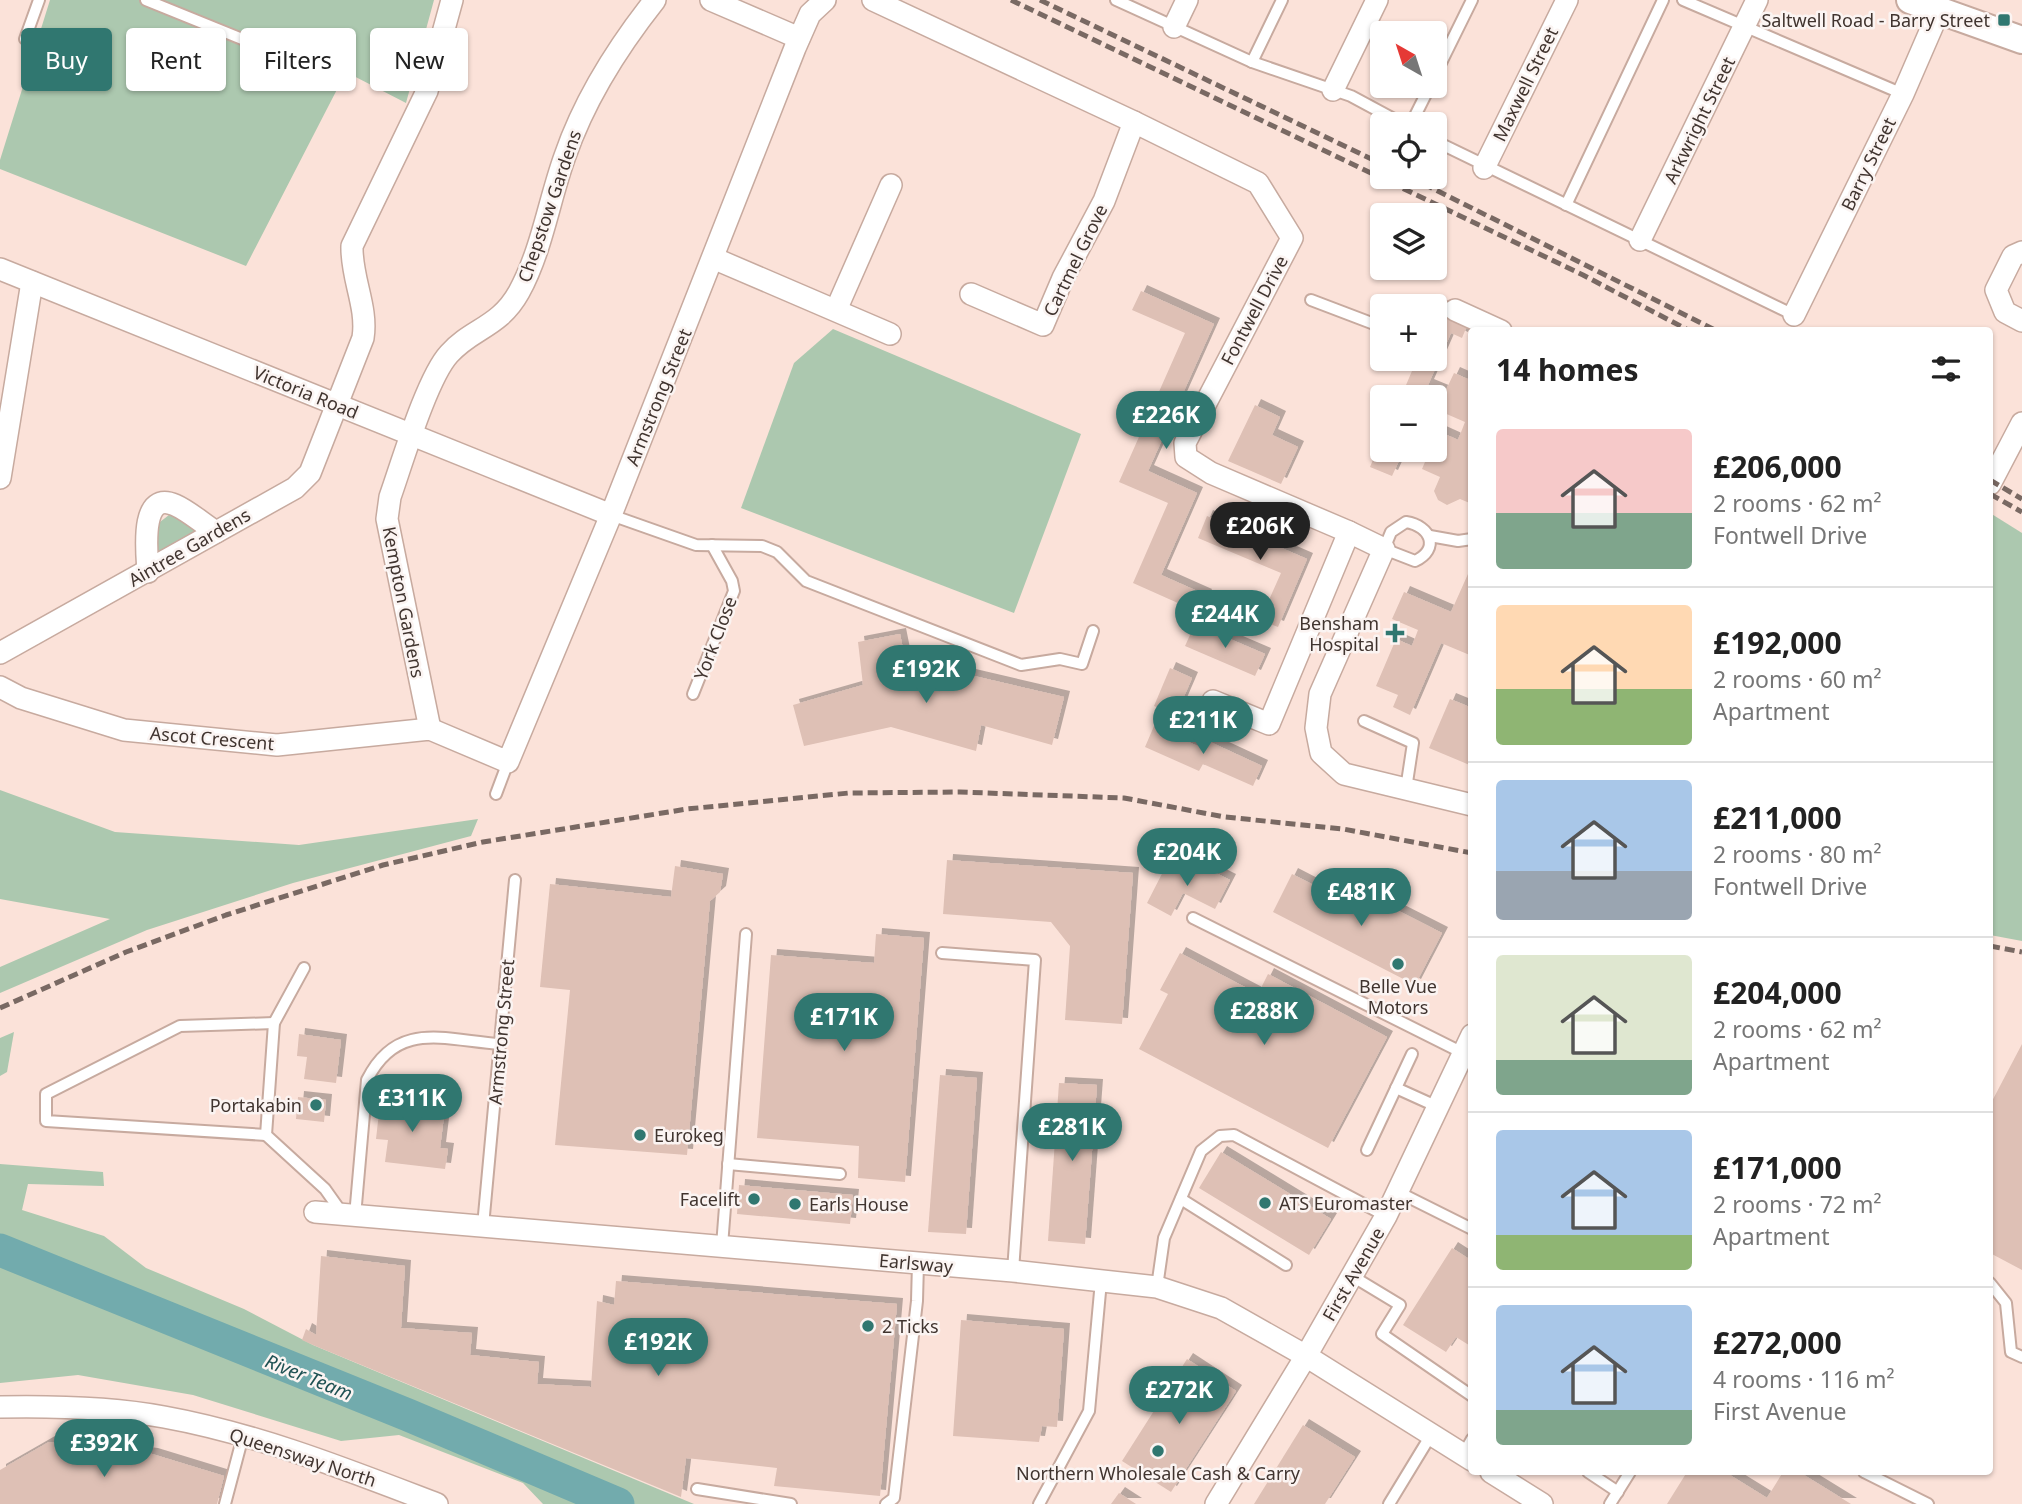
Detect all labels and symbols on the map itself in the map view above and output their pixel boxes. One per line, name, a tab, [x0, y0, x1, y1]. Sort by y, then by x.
place label: Saltwell Road - Barry Street	[1761, 8, 1990, 32]
marker: Saltwell Road - Barry Street	[1996, 12, 2012, 28]
north arrow	[1370, 21, 1447, 98]
street label: Maxwell Street	[1487, 22, 1563, 145]
street label: Arkwright Street	[1658, 52, 1740, 187]
street label: Barry Street	[1835, 113, 1901, 215]
street label: Chepstow Gardens	[512, 127, 586, 285]
street label: Cartmel Grove	[1038, 200, 1112, 320]
street label: Fontwell Drive	[1215, 251, 1293, 369]
street label: Armstrong Street	[620, 324, 697, 469]
street label: Victoria Road	[250, 360, 362, 424]
pin: £226K	[1117, 392, 1215, 451]
street label: Aintree Gardens	[124, 502, 254, 592]
pin: £206K	[1211, 503, 1309, 562]
street label: Kempton Gardens	[378, 524, 430, 680]
pin: £244K	[1176, 590, 1274, 650]
street label: York Close	[688, 593, 742, 683]
place label: Bensham Hospital	[1299, 611, 1379, 656]
marker: Bensham Hospital	[1385, 623, 1405, 643]
pin: £192K	[877, 646, 975, 705]
pin: £211K	[1154, 696, 1252, 756]
street label: Ascot Crescent	[149, 721, 276, 755]
pin: £204K	[1138, 828, 1236, 888]
pin: £481K	[1312, 869, 1410, 928]
marker: Belle Vue Motors	[1390, 956, 1406, 972]
street label: Armstrong Street	[483, 958, 519, 1106]
place label: Belle Vue Motors	[1359, 974, 1437, 1019]
pin: £288K	[1215, 988, 1313, 1047]
pin: £171K	[795, 993, 893, 1053]
pin: £311K	[363, 1074, 461, 1134]
place label: Portakabin	[210, 1093, 302, 1117]
marker: Portakabin	[308, 1097, 324, 1113]
pin: £281K	[1023, 1104, 1121, 1163]
place label: Eurokeg	[654, 1123, 724, 1147]
marker: Eurokeg	[632, 1127, 648, 1143]
place label: Facelift	[680, 1187, 740, 1211]
marker: Facelift	[746, 1191, 762, 1207]
place label: ATS Euromaster	[1279, 1191, 1413, 1215]
place label: Earls House	[809, 1192, 909, 1216]
marker: ATS Euromaster	[1257, 1195, 1273, 1211]
marker: Earls House	[787, 1196, 803, 1212]
street label: First Avenue	[1317, 1223, 1389, 1325]
street label: Earlsway	[878, 1248, 955, 1278]
place label: 2 Ticks	[882, 1314, 939, 1338]
pin: £192K	[609, 1318, 707, 1378]
marker: 2 Ticks	[860, 1318, 876, 1334]
water label: River Team	[262, 1348, 356, 1406]
pin: £272K	[1130, 1366, 1228, 1426]
pin: £392K	[55, 1420, 153, 1479]
street label: Queensway North	[227, 1422, 379, 1492]
marker: Northern Wholesale Cash & Carry	[1150, 1443, 1166, 1459]
place label: Northern Wholesale Cash & Carry	[1016, 1461, 1301, 1485]

